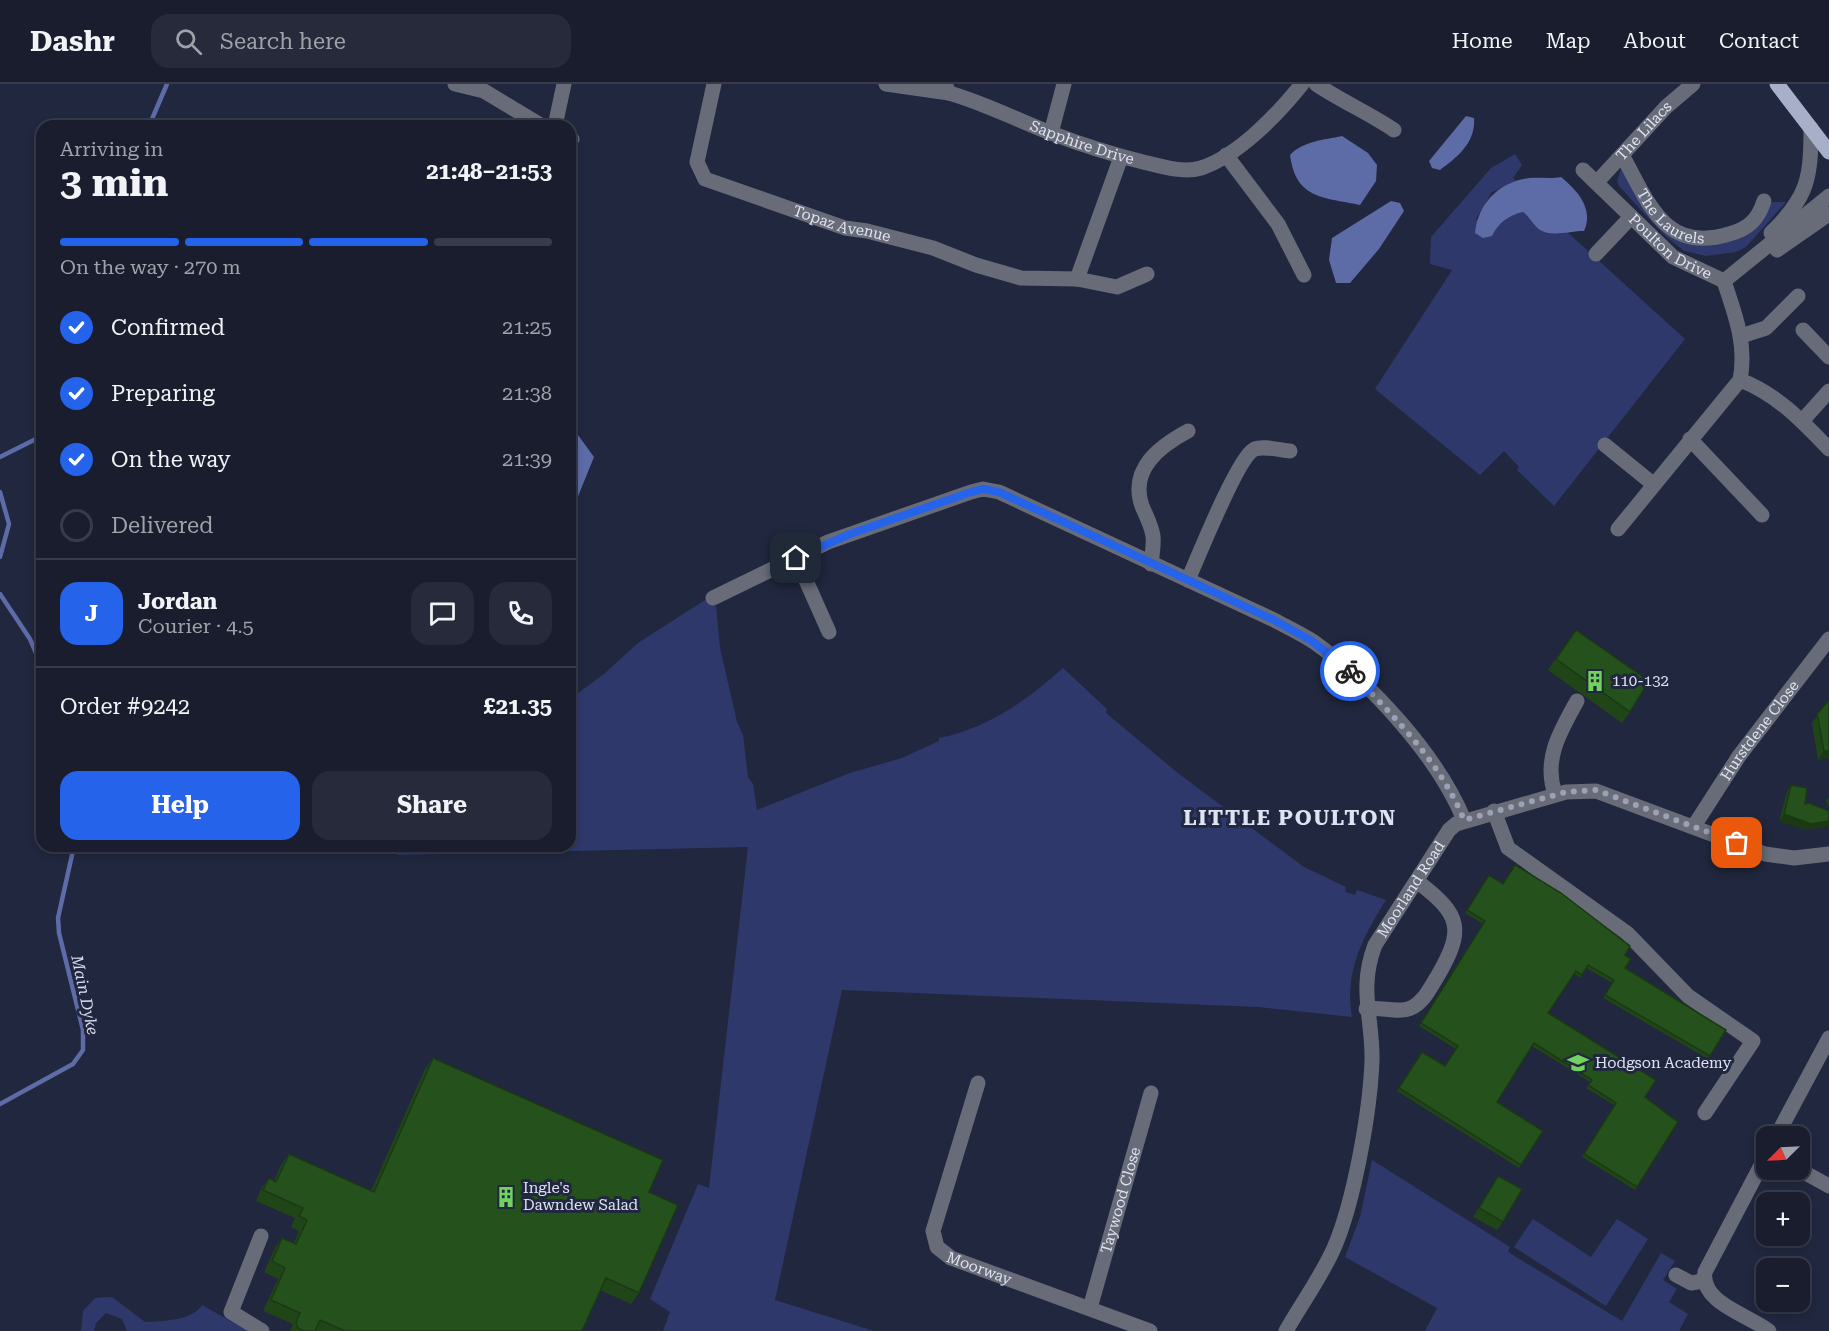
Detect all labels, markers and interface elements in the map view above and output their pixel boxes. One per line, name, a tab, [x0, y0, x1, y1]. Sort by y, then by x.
search box	[151, 14, 571, 68]
text: Dashr	[30, 25, 115, 58]
icon: search	[172, 25, 205, 58]
text: Search here	[220, 29, 346, 54]
text: Home	[1452, 29, 1513, 53]
text: Map	[1546, 29, 1591, 53]
text: About	[1624, 29, 1686, 53]
text: Contact	[1719, 29, 1799, 53]
street label: The Lilacs	[1612, 97, 1675, 164]
street label: Sapphire Drive	[1027, 116, 1136, 168]
text: Arriving in	[60, 137, 163, 161]
text: 21:48–21:53	[426, 159, 552, 184]
text: 3 min	[60, 160, 168, 206]
street label: The Laurels	[1633, 186, 1705, 247]
street label: Topaz Avenue	[791, 202, 893, 246]
street label: Poulton Drive	[1625, 210, 1715, 283]
text: On the way · 270 m	[60, 255, 241, 279]
icon: check	[60, 311, 93, 344]
text: Confirmed	[111, 315, 225, 340]
text: 21:25	[502, 315, 552, 339]
icon: check	[60, 377, 93, 410]
text: Preparing	[111, 381, 215, 406]
text: 21:38	[502, 381, 552, 405]
icon: check	[60, 443, 93, 476]
text: On the way	[111, 447, 231, 472]
text: 21:39	[502, 447, 552, 471]
text: Delivered	[111, 513, 213, 538]
pin	[770, 532, 821, 583]
icon: home	[779, 541, 812, 574]
button: chat	[411, 582, 474, 645]
button: phone	[489, 582, 552, 645]
text: Jordan	[138, 589, 217, 614]
text: J	[85, 601, 98, 626]
text: Courier · 4.5	[138, 614, 254, 638]
courier	[1320, 641, 1380, 701]
icon: bike	[1334, 655, 1367, 688]
building icon: 110-132	[1583, 669, 1607, 693]
place label: 110-132	[1612, 672, 1669, 690]
street label: Hurstdene Close	[1717, 677, 1803, 784]
text: Order #9242	[60, 694, 190, 719]
text: £21.35	[483, 694, 552, 719]
button: Help	[60, 771, 300, 840]
button: Share	[312, 771, 552, 840]
district label: LITTLE POULTON	[1183, 806, 1397, 830]
pin	[1711, 817, 1762, 868]
icon: bag	[1720, 826, 1753, 859]
street label: Moorland Road	[1373, 837, 1449, 941]
water label: Main Dyke	[67, 952, 103, 1037]
school or university icon: Hodgson Academy	[1566, 1051, 1590, 1075]
place label: Hodgson Academy	[1595, 1054, 1732, 1072]
north arrow	[1756, 1126, 1810, 1180]
map controls	[1756, 1126, 1810, 1312]
street label: Taywood Close	[1097, 1145, 1144, 1256]
place label: Ingle's Dawndew Salad	[523, 1179, 639, 1214]
building icon: Ingle's Dawndew Salad	[494, 1185, 518, 1209]
button: +	[1756, 1192, 1810, 1246]
street label: Moorway	[944, 1248, 1014, 1289]
button: −	[1756, 1258, 1810, 1312]

